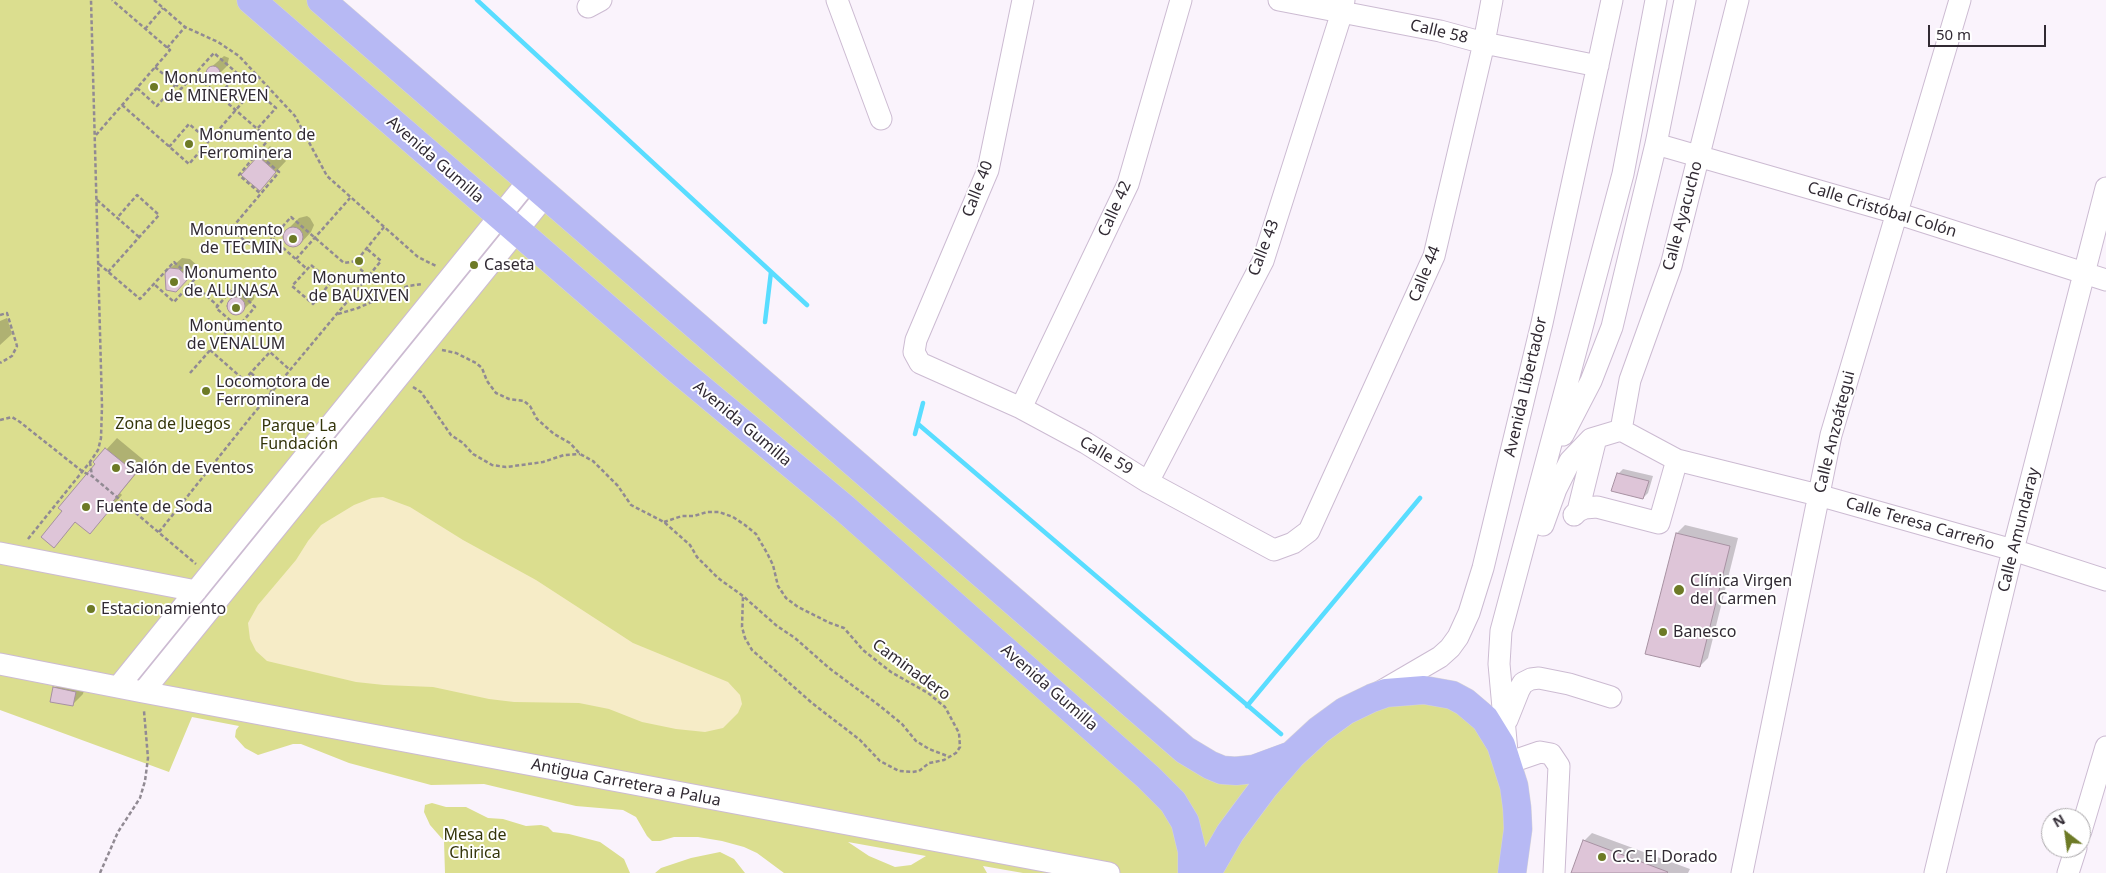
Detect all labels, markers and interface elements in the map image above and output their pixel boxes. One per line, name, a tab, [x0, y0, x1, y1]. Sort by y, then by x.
scale bar	[1931, 15, 2048, 47]
street label: Calle 58	[1408, 16, 1470, 48]
text: 50 m	[1936, 24, 1971, 44]
place label: Monumento de MINERVEN	[164, 68, 269, 106]
marker: Monumento de MINERVEN	[148, 81, 160, 93]
street label: Avenida Gumilla	[383, 113, 487, 207]
place label: Monumento de Ferrominera	[199, 125, 315, 163]
marker: Monumento de Ferrominera	[183, 138, 195, 150]
street label: Calle 40	[958, 158, 998, 220]
street label: Calle Ayacucho	[1659, 159, 1707, 273]
street label: Calle 42	[1094, 178, 1136, 240]
street label: Calle Cristóbal Colón	[1805, 178, 1959, 242]
street label: Calle 43	[1244, 217, 1284, 279]
place label: Monumento de TECMIN	[190, 220, 283, 258]
marker: Monumento de TECMIN	[287, 233, 299, 245]
street label: Calle 44	[1405, 243, 1445, 305]
marker: Monumento de BAUXIVEN	[353, 255, 365, 267]
place label: Caseta	[484, 255, 535, 275]
marker: Caseta	[468, 259, 480, 271]
place label: Monumento de ALUNASA	[184, 263, 279, 301]
place label: Monumento de BAUXIVEN	[309, 268, 409, 306]
marker: Monumento de ALUNASA	[168, 276, 180, 288]
marker: Monumento de VENALUM	[230, 302, 242, 314]
street label: Avenida Libertador	[1501, 315, 1551, 459]
place label: Monumento de VENALUM	[187, 316, 285, 354]
street label: Calle Anzoátegui	[1811, 369, 1859, 495]
place label: Locomotora de Ferrominera	[216, 372, 330, 410]
street label: Avenida Gumilla	[689, 377, 795, 471]
marker: Locomotora de Ferrominera	[200, 385, 212, 397]
park label: Zona de Juegos	[115, 414, 231, 434]
park label: Parque La Fundación	[260, 416, 338, 454]
street label: Calle 59	[1076, 433, 1136, 479]
place label: Salón de Eventos	[126, 458, 254, 478]
marker: Salón de Eventos	[110, 462, 122, 474]
street label: Calle Amundaray	[1994, 466, 2044, 594]
street label: Calle Teresa Carreño	[1843, 494, 1997, 554]
place label: Fuente de Soda	[96, 497, 212, 517]
marker: Fuente de Soda	[80, 501, 92, 513]
place label: Clínica Virgen del Carmen	[1690, 571, 1792, 609]
marker: Clínica Virgen del Carmen	[1672, 583, 1686, 597]
place label: Estacionamiento	[101, 599, 226, 619]
marker: Estacionamiento	[85, 603, 97, 615]
place label: Banesco	[1673, 622, 1736, 642]
marker: Banesco	[1657, 626, 1669, 638]
street label: Caminadero	[868, 635, 954, 705]
street label: Avenida Gumilla	[997, 641, 1101, 735]
street label: Antigua Carretera a Palua	[529, 755, 723, 811]
north arrow	[2041, 808, 2091, 858]
text: N	[2049, 809, 2068, 832]
park label: Mesa de Chirica	[443, 825, 507, 863]
place label: C.C. El Dorado	[1612, 847, 1717, 867]
marker: C.C. El Dorado	[1596, 851, 1608, 863]

